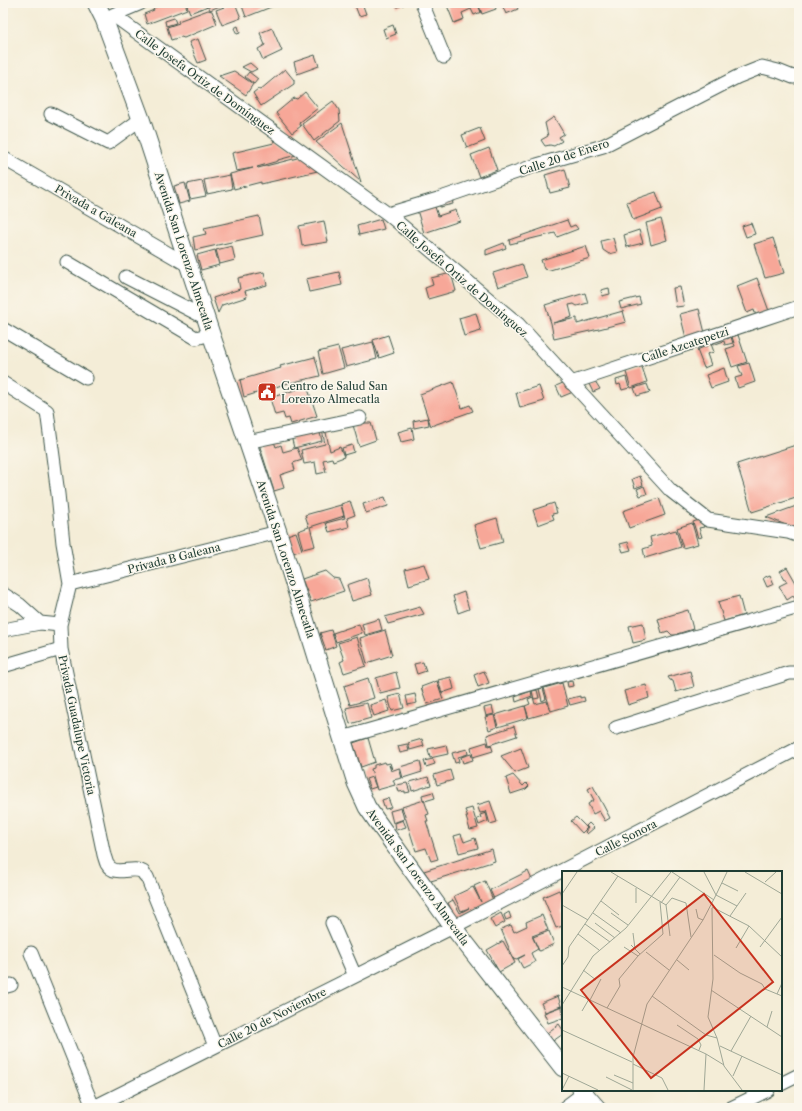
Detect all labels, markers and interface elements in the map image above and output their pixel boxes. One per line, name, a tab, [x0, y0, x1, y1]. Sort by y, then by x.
street label: Calle Josefa Ortiz de Domínguez	[132, 26, 278, 138]
street label: Calle 20 de Enero	[517, 136, 611, 178]
street label: Avenida San Lorenzo Almecatla	[151, 169, 216, 332]
street label: Privada a Galeana	[52, 182, 140, 240]
street label: Calle Josefa Ortiz de Domínguez	[393, 218, 531, 340]
street label: Calle Azcatepetzi	[640, 324, 731, 366]
place label: Centro de Salud San Lorenzo Almecatla	[281, 379, 388, 406]
public building icon: Centro de Salud San Lorenzo Almecatla	[256, 381, 278, 403]
street label: Avenida San Lorenzo Almecatla	[253, 477, 318, 640]
street label: Privada B Galeana	[126, 540, 222, 576]
street label: Privada Guadalupe Victoria	[55, 654, 99, 796]
street label: Avenida San Lorenzo Almecatla	[363, 805, 472, 948]
street label: Calle Sonora	[593, 816, 659, 860]
inset map	[562, 871, 782, 1091]
street label: Calle 20 de Noviembre	[215, 984, 329, 1052]

